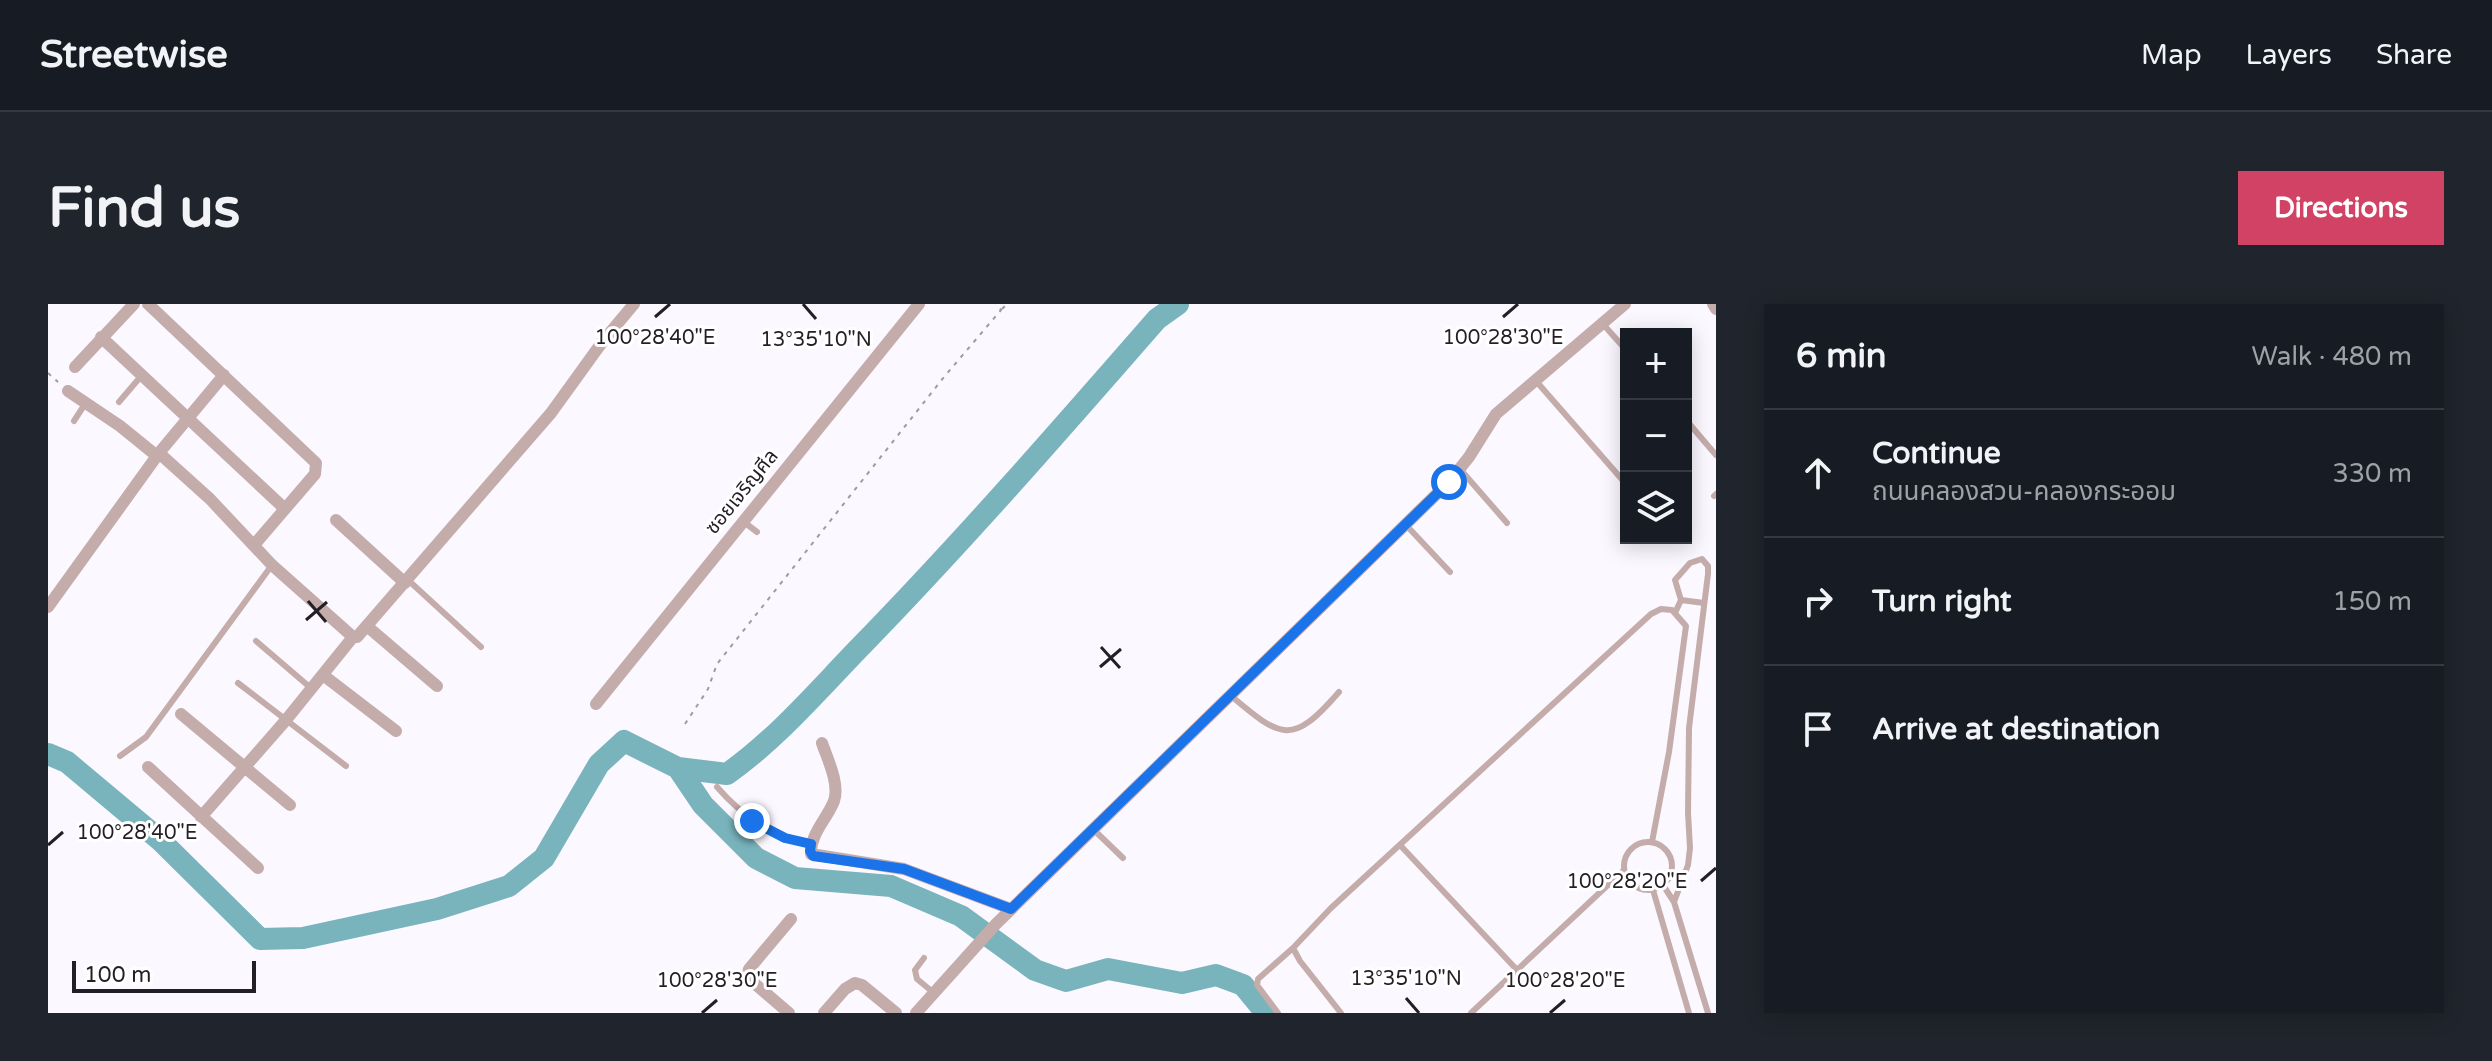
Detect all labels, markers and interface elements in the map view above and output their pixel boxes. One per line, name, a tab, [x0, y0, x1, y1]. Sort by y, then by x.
text: Streetwise	[40, 32, 228, 78]
text: Map	[2141, 38, 2202, 72]
text: Layers	[2246, 38, 2332, 72]
text: Share	[2376, 38, 2452, 72]
button: Directions	[2238, 171, 2444, 245]
text: Find us	[48, 175, 240, 242]
text: 100°28'40"E	[595, 326, 715, 350]
text: 100°28'30"E	[1443, 326, 1563, 350]
text: 13°35'10"N	[760, 328, 872, 352]
map controls	[1620, 328, 1692, 544]
button: +	[1620, 328, 1692, 400]
text: 6 min	[1796, 336, 1887, 377]
text: Walk · 480 m	[2252, 341, 2412, 372]
button: −	[1620, 400, 1692, 472]
text: Continue	[1872, 435, 2001, 472]
street label: ซอยเจริญศีล	[700, 445, 784, 539]
icon: ahead	[1796, 451, 1840, 495]
text: 330 m	[2332, 458, 2412, 489]
route start	[1431, 464, 1467, 500]
button: layers	[1620, 472, 1692, 544]
text: ถนนคลองสวน-คลองกระออม	[1872, 476, 2176, 507]
icon: right	[1796, 579, 1840, 623]
text: Turn right	[1872, 583, 2012, 620]
text: 150 m	[2332, 586, 2412, 617]
icon: arrive	[1796, 707, 1840, 751]
text: Arrive at destination	[1872, 711, 2160, 748]
route end	[734, 803, 770, 839]
text: 100°28'40"E	[77, 821, 197, 845]
text: 100°28'20"E	[1567, 870, 1687, 894]
scale bar	[72, 957, 256, 993]
text: 100 m	[84, 962, 151, 988]
text: 13°35'10"N	[1350, 967, 1462, 991]
text: 100°28'30"E	[657, 969, 777, 993]
text: 100°28'20"E	[1505, 969, 1625, 993]

